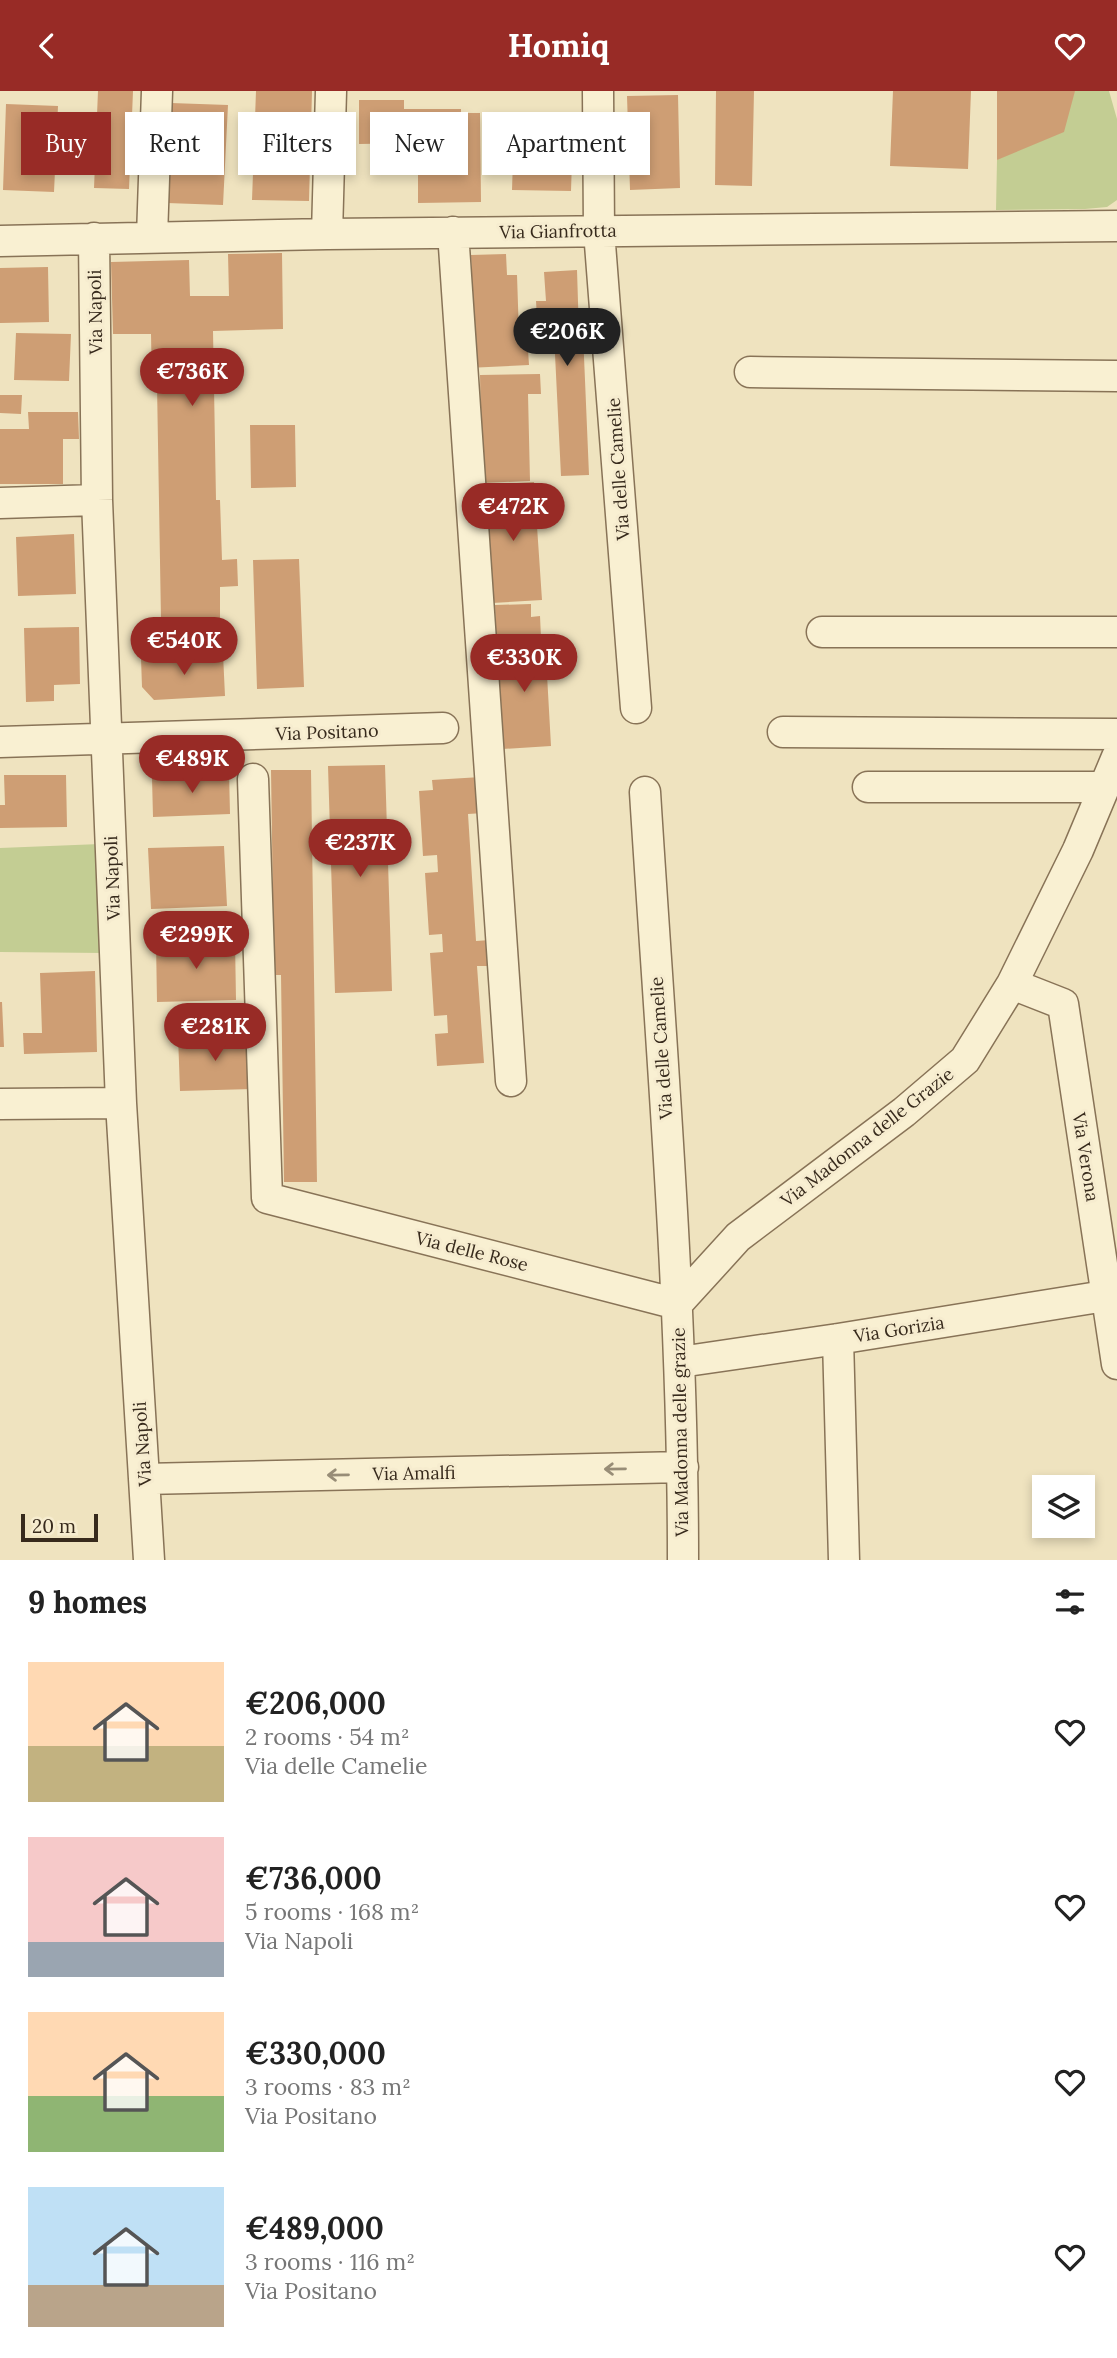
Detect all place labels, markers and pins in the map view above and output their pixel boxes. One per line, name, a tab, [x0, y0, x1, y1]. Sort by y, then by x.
pin: €206K	[518, 309, 616, 368]
pin: €736K	[143, 349, 241, 408]
pin: €472K	[464, 483, 562, 543]
pin: €540K	[135, 617, 233, 677]
pin: €330K	[475, 635, 573, 694]
pin: €489K	[143, 735, 241, 795]
pin: €237K	[311, 819, 409, 879]
pin: €299K	[147, 911, 245, 971]
pin: €281K	[166, 1003, 264, 1063]

